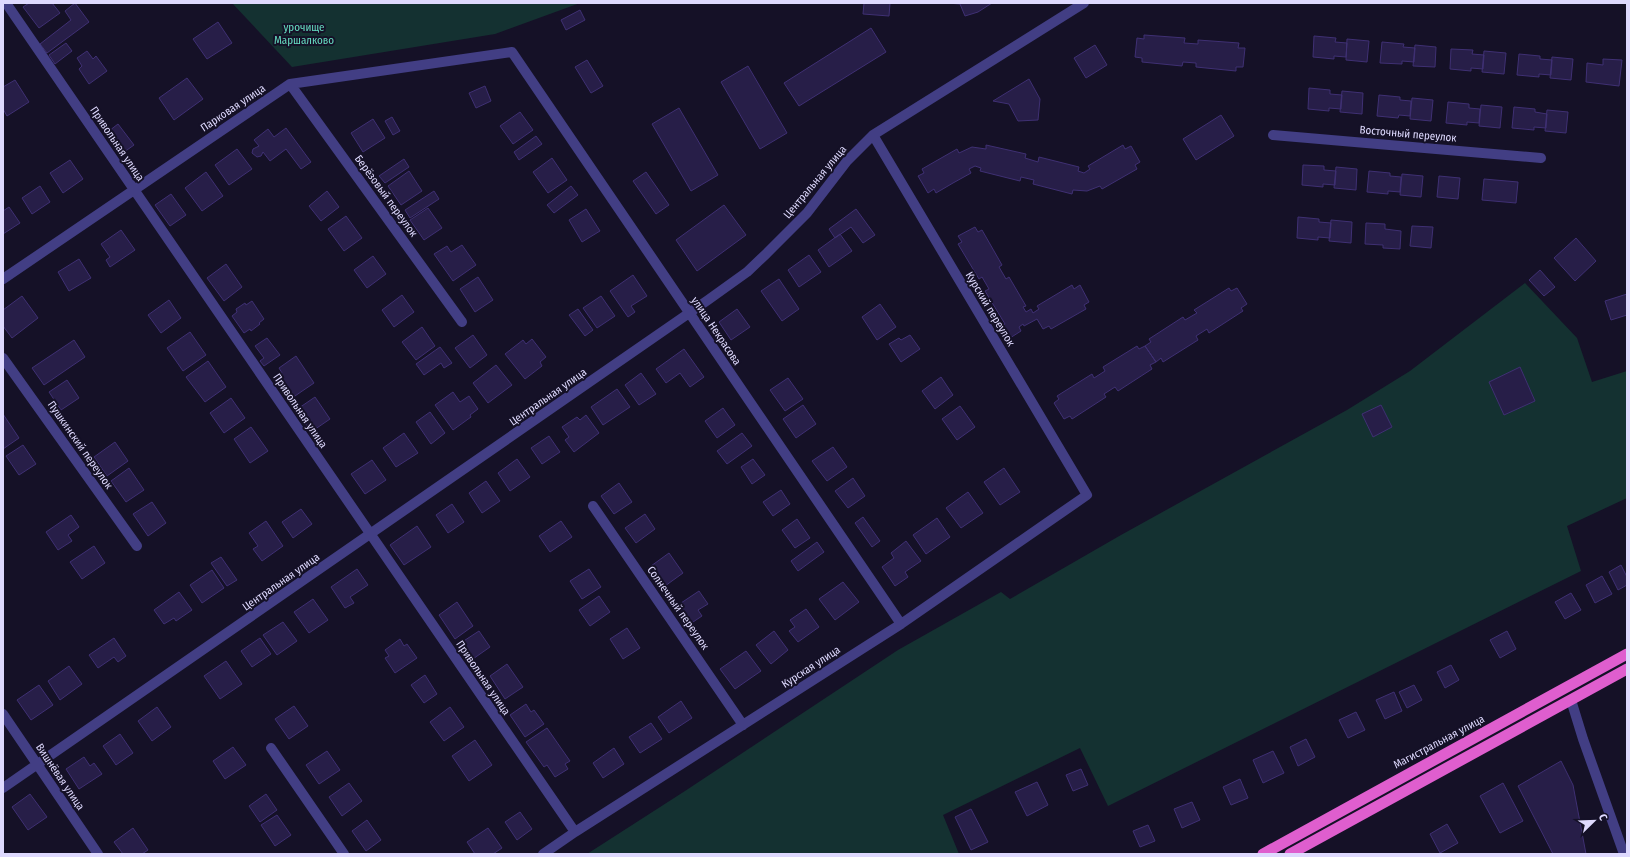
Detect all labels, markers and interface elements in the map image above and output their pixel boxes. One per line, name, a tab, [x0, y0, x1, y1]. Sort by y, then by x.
park label: урочище Маршалково	[274, 21, 334, 47]
street label: Парковая улица	[198, 82, 268, 134]
street label: Привольная улица	[87, 104, 147, 184]
street label: Восточный переулок	[1359, 123, 1458, 145]
street label: Центральная улица	[781, 143, 849, 221]
street label: Берёзовый переулок	[352, 153, 421, 240]
street label: Курский переулок	[963, 269, 1018, 349]
street label: улица Некрасова	[688, 294, 744, 368]
street label: Центральная улица	[507, 366, 589, 428]
street label: Привольная улица	[270, 371, 330, 451]
street label: Пушкинский переулок	[45, 398, 116, 492]
street label: Центральная улица	[240, 551, 322, 613]
street label: Солнечный переулок	[644, 564, 712, 653]
street label: Привольная улица	[453, 638, 513, 718]
street label: Курская улица	[779, 643, 843, 691]
street label: Магистральная улица	[1391, 712, 1487, 772]
street label: Вишнёвая улица	[33, 741, 87, 813]
north arrow	[1574, 801, 1614, 841]
text: С	[1596, 812, 1610, 823]

